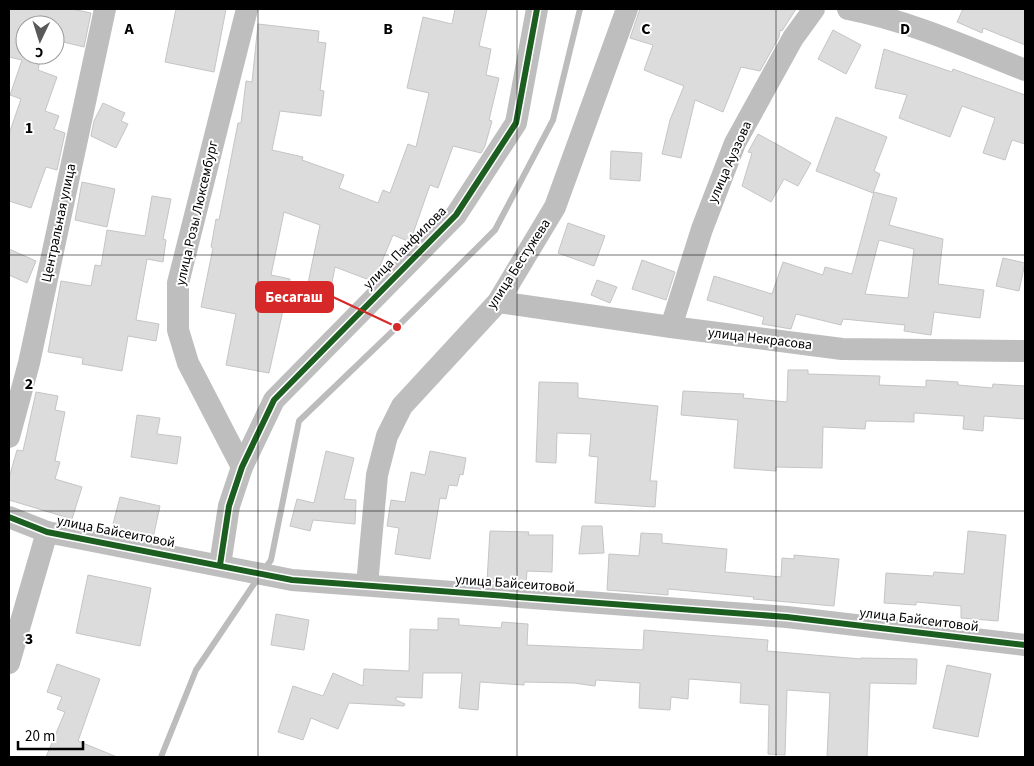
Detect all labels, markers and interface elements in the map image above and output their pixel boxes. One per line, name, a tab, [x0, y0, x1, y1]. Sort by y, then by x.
north arrow	[15, 15, 65, 65]
text: A	[123, 18, 134, 40]
text: B	[383, 18, 393, 40]
text: C	[641, 18, 651, 40]
text: D	[900, 18, 910, 40]
text: С	[34, 42, 44, 62]
text: 1	[25, 117, 33, 139]
street label: улица Ауэзова	[703, 118, 757, 206]
street label: улица Розы Люксембург	[171, 138, 223, 288]
street label: Центральная улица	[37, 162, 81, 284]
street label: улица Панфилова	[359, 202, 451, 294]
street label: улица Бестужева	[482, 215, 556, 313]
callout: Бесагаш	[256, 282, 333, 312]
text: Бесагаш	[265, 287, 323, 308]
street label: улица Некрасова	[707, 323, 813, 355]
text: 2	[25, 373, 33, 395]
street label: улица Байсеитовой	[55, 511, 177, 553]
street label: улица Байсеитовой	[454, 570, 576, 598]
street label: улица Байсеитовой	[858, 603, 980, 637]
text: 3	[25, 628, 33, 650]
scale bar	[18, 718, 82, 750]
text: 20 m	[25, 726, 55, 747]

